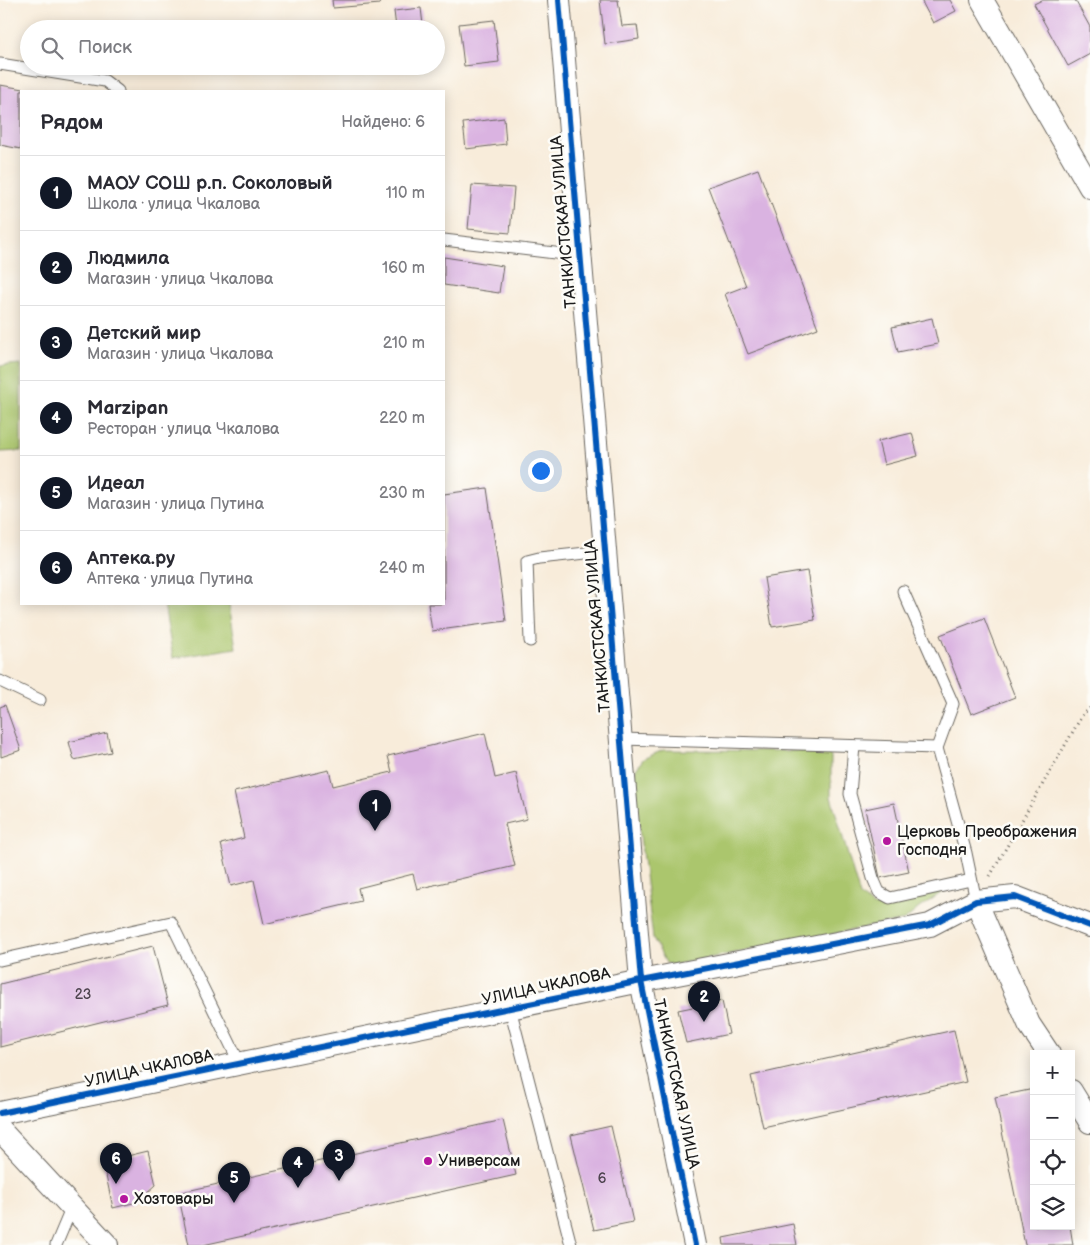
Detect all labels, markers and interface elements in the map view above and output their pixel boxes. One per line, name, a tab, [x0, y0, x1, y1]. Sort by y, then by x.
search box	[20, 20, 445, 75]
icon: search	[38, 34, 66, 62]
text: Поиск	[78, 36, 132, 59]
text: Рядом	[40, 110, 103, 135]
text: Найдено: 6	[341, 113, 425, 132]
street label: ТАНКИСТСКАЯ УЛИЦА	[547, 135, 581, 309]
text: МАОУ СОШ р.п. Соколовый	[87, 172, 332, 195]
text: 1	[53, 184, 59, 203]
text: 110 m	[386, 184, 425, 203]
text: Школа · улица Чкалова	[87, 195, 260, 214]
text: Людмила	[87, 247, 169, 270]
text: 2	[51, 259, 61, 278]
text: 160 m	[382, 259, 425, 278]
text: Магазин · улица Чкалова	[87, 270, 273, 289]
text: Детский мир	[87, 322, 201, 345]
text: 3	[51, 334, 61, 353]
text: 210 m	[383, 334, 425, 353]
text: Магазин · улица Чкалова	[87, 345, 273, 364]
text: Marzipan	[87, 397, 168, 420]
text: 4	[51, 409, 61, 428]
text: 220 m	[379, 409, 425, 428]
text: Ресторан · улица Чкалова	[87, 420, 280, 439]
your location	[528, 458, 554, 484]
text: Идеал	[87, 472, 145, 495]
text: 5	[51, 484, 61, 503]
text: 230 m	[379, 484, 425, 503]
text: Магазин · улица Путина	[87, 495, 264, 514]
street label: ТАНКИСТСКАЯ УЛИЦА	[581, 539, 615, 713]
text: Аптека.ру	[87, 547, 175, 570]
text: 6	[51, 559, 61, 578]
text: 240 m	[379, 559, 425, 578]
text: Аптека · улица Путина	[87, 570, 253, 589]
pin: 1	[359, 790, 391, 831]
place label: Церковь Преображения Господня	[897, 823, 1077, 860]
marker: Церковь Преображения Господня	[881, 835, 893, 847]
street label: УЛИЦА ЧКАЛОВА	[480, 964, 612, 1010]
pin: 2	[688, 981, 720, 1022]
house number: 23	[75, 986, 91, 1003]
street label: ТАНКИСТСКАЯ УЛИЦА	[649, 997, 703, 1171]
street label: УЛИЦА ЧКАЛОВА	[83, 1046, 215, 1092]
map controls	[1030, 1050, 1075, 1230]
button: +	[1030, 1050, 1075, 1095]
button: −	[1030, 1095, 1075, 1140]
pin: 3	[323, 1140, 355, 1181]
button: locate	[1030, 1140, 1075, 1185]
pin: 6	[100, 1143, 132, 1184]
pin: 4	[282, 1147, 314, 1188]
place label: Универсам	[438, 1152, 521, 1171]
marker: Универсам	[422, 1155, 434, 1167]
pin: 5	[218, 1162, 250, 1203]
house number: 6	[598, 1170, 607, 1187]
button: layers	[1030, 1185, 1075, 1230]
place label: Хозтовары	[134, 1190, 213, 1209]
marker: Хозтовары	[118, 1193, 130, 1205]

